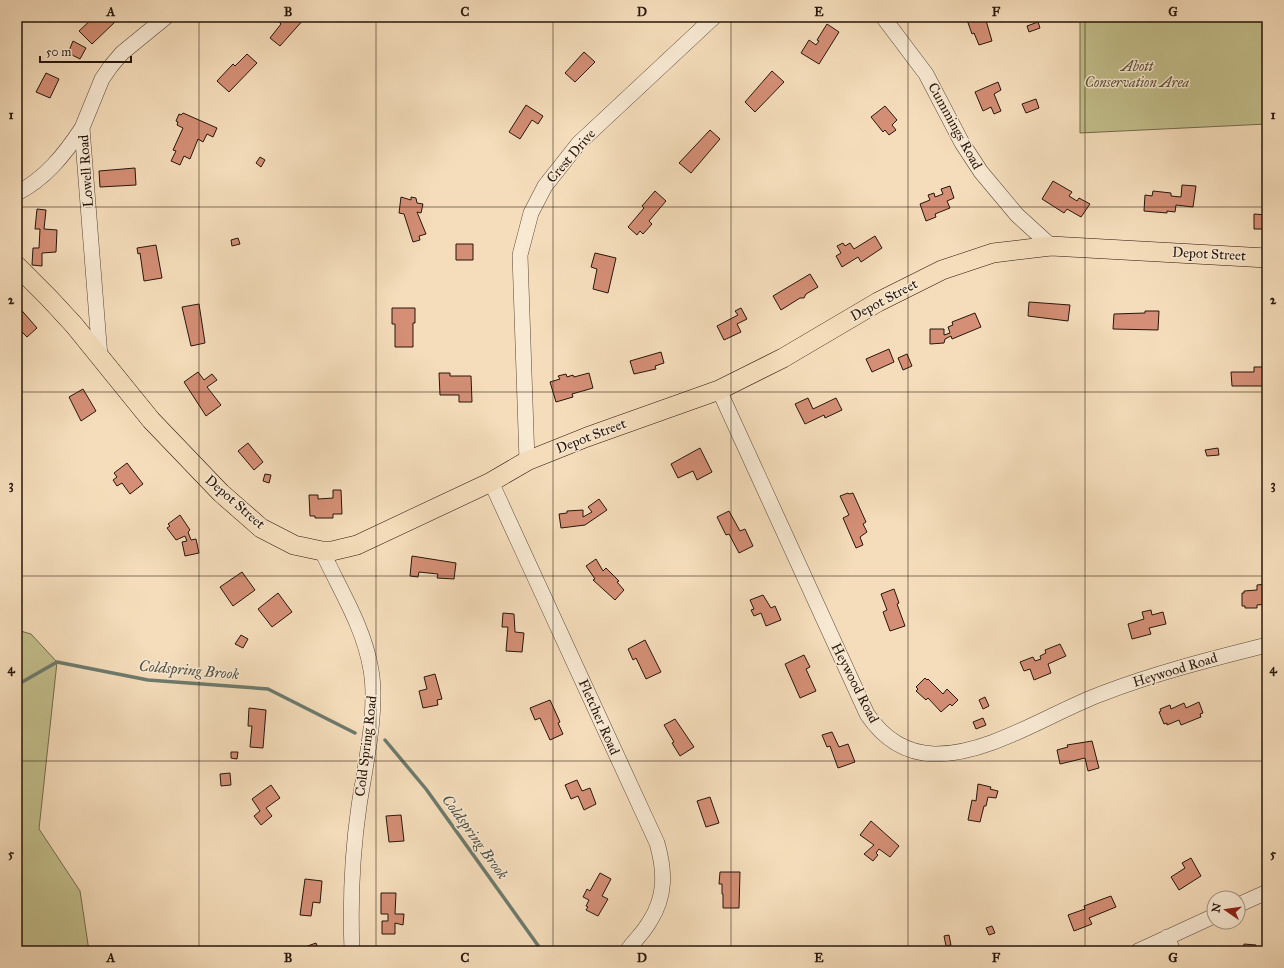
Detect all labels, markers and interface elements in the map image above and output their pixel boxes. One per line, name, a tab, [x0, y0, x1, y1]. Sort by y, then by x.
text: A	[106, 4, 116, 20]
text: B	[284, 4, 293, 20]
text: C	[461, 4, 470, 20]
text: D	[637, 4, 647, 20]
text: E	[814, 4, 824, 20]
text: F	[992, 4, 1001, 20]
text: G	[1168, 4, 1178, 20]
scale bar	[40, 38, 131, 64]
text: 50 m	[46, 45, 71, 59]
park label: Abott Conservation Area	[1085, 58, 1190, 91]
street label: Cummings Road	[924, 80, 986, 172]
text: 1	[8, 107, 14, 123]
text: 1	[1270, 107, 1276, 123]
street label: Crest Drive	[543, 125, 599, 186]
street label: Lowell Road	[75, 134, 97, 208]
street label: Depot Street	[1172, 244, 1246, 264]
street label: Depot Street	[847, 275, 921, 325]
text: 2	[8, 292, 15, 308]
text: 2	[1270, 292, 1277, 308]
street label: Depot Street	[553, 415, 629, 457]
street label: Depot Street	[202, 471, 268, 533]
text: 3	[8, 477, 14, 493]
text: 3	[1270, 477, 1276, 493]
street label: Heywood Road	[828, 640, 882, 726]
street label: Heywood Road	[1131, 649, 1219, 691]
water label: Coldspring Brook	[138, 657, 240, 684]
text: 4	[7, 661, 15, 677]
text: 4	[1269, 661, 1277, 677]
street label: Fletcher Road	[575, 676, 623, 758]
street label: Cold Spring Road	[351, 695, 381, 797]
water label: Coldspring Brook	[437, 791, 512, 884]
text: 5	[8, 846, 15, 862]
text: 5	[1270, 846, 1277, 862]
north arrow	[1206, 890, 1246, 930]
text: N	[1209, 901, 1224, 914]
text: A	[106, 950, 116, 966]
text: B	[284, 950, 293, 966]
text: C	[461, 950, 470, 966]
text: D	[637, 950, 647, 966]
text: E	[814, 950, 824, 966]
text: F	[992, 950, 1001, 966]
text: G	[1168, 950, 1178, 966]

